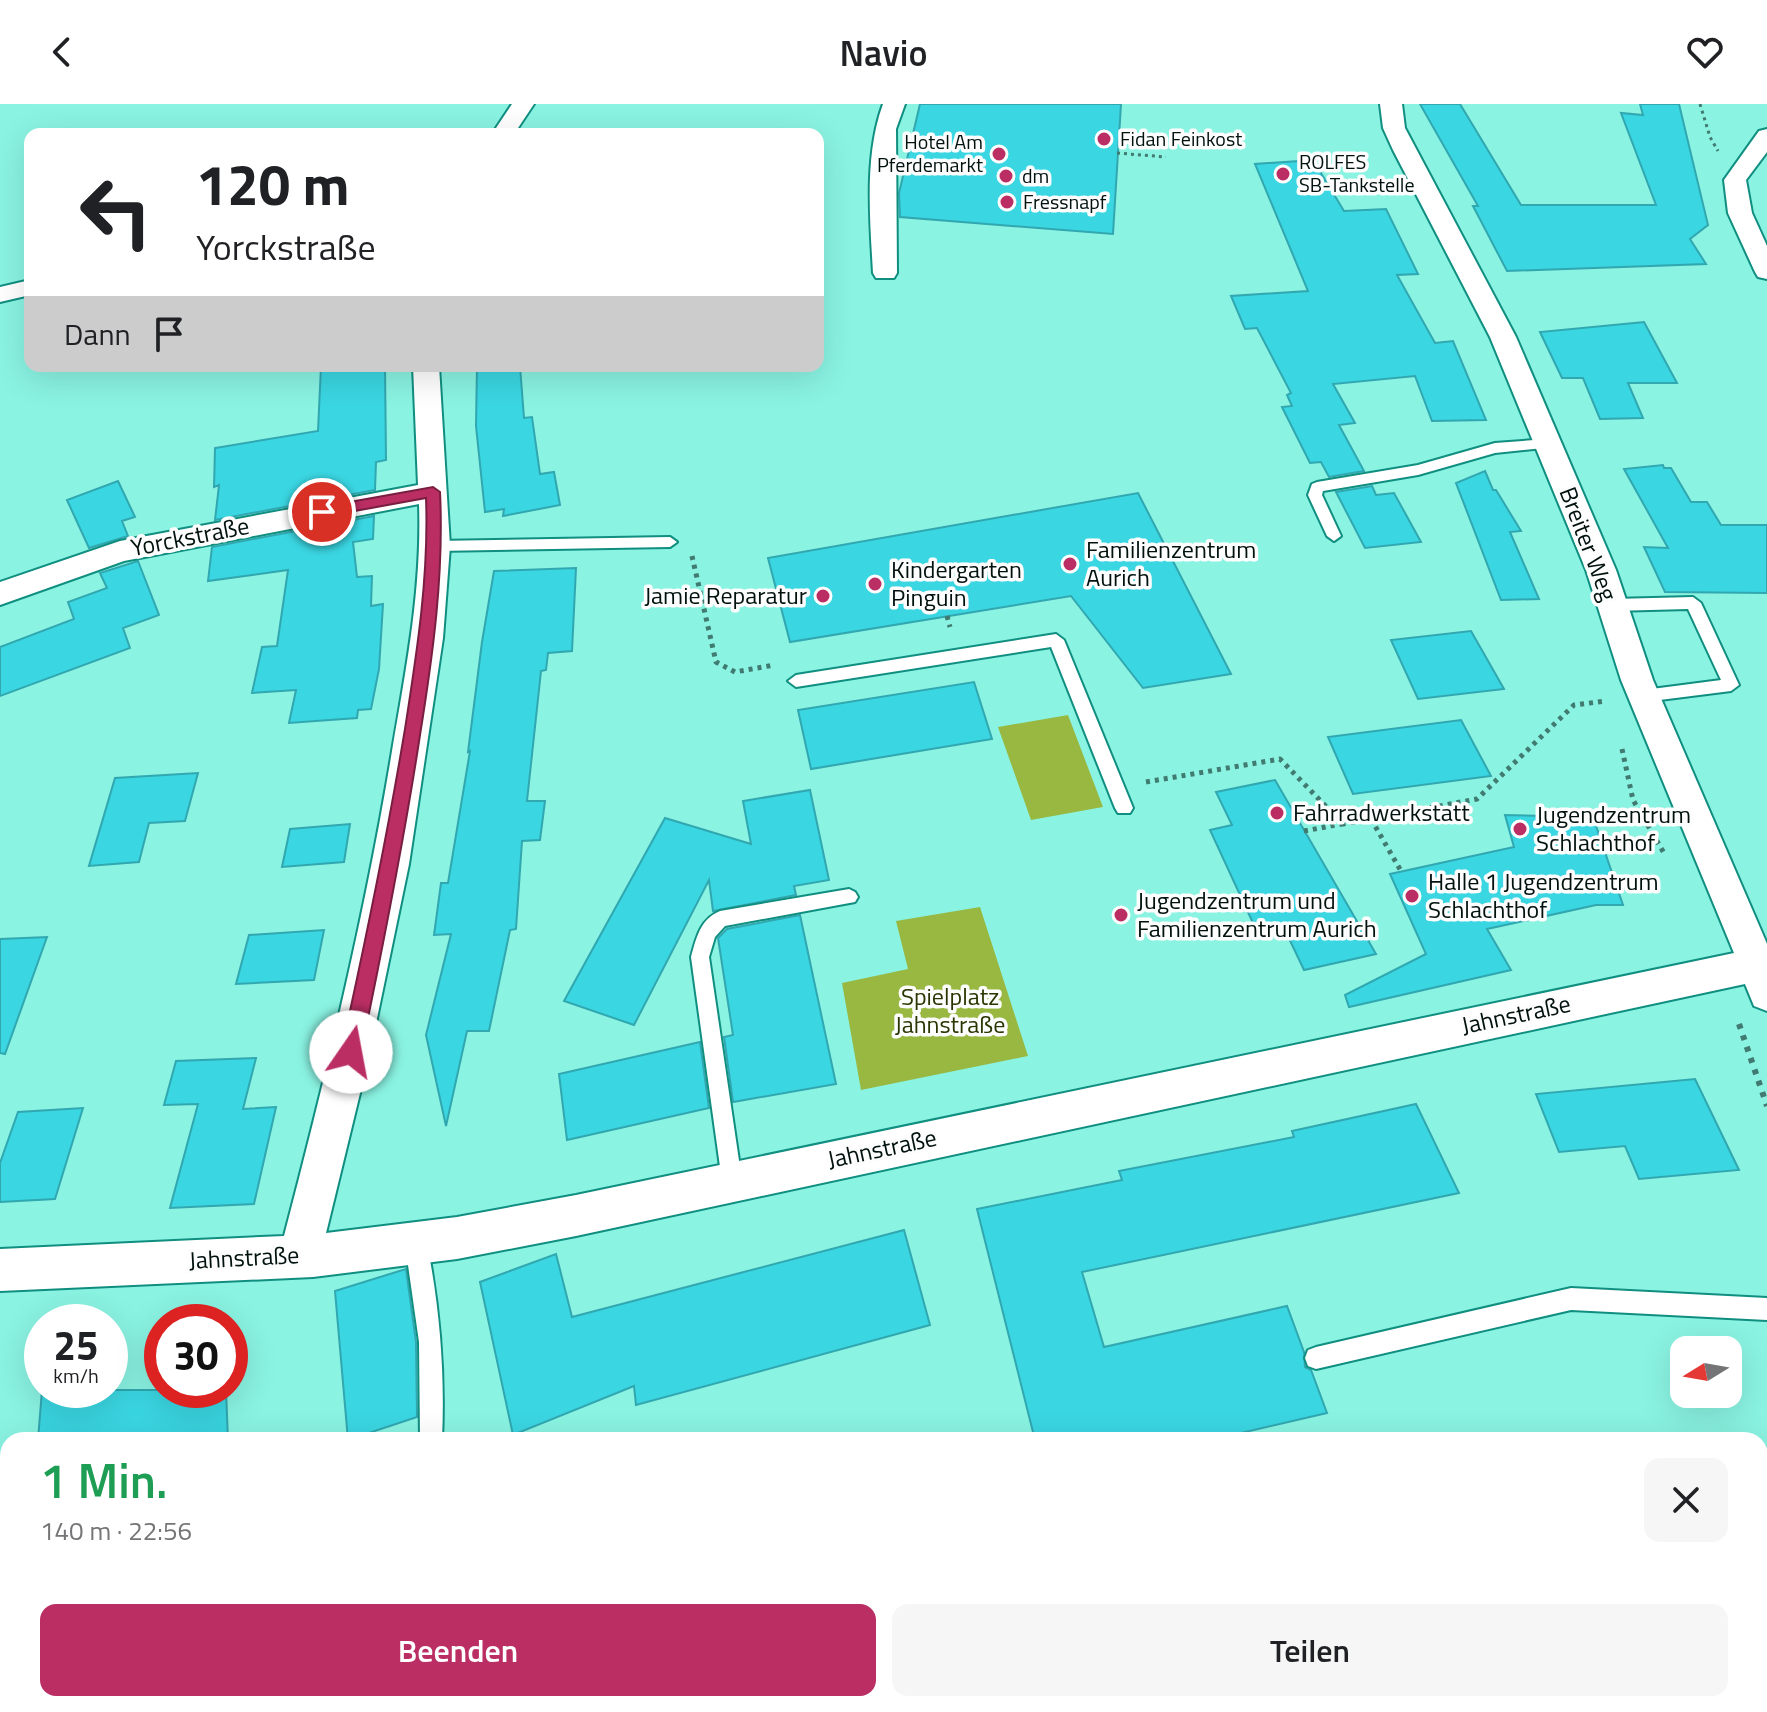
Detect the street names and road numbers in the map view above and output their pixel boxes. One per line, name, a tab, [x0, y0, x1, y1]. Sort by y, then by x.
street label: Breiter Weg	[1551, 481, 1627, 606]
street label: Yorckstraße	[128, 507, 252, 565]
street label: Jahnstraße	[1458, 985, 1574, 1043]
street label: Jahnstraße	[824, 1119, 940, 1177]
street label: Jahnstraße	[188, 1236, 300, 1278]

